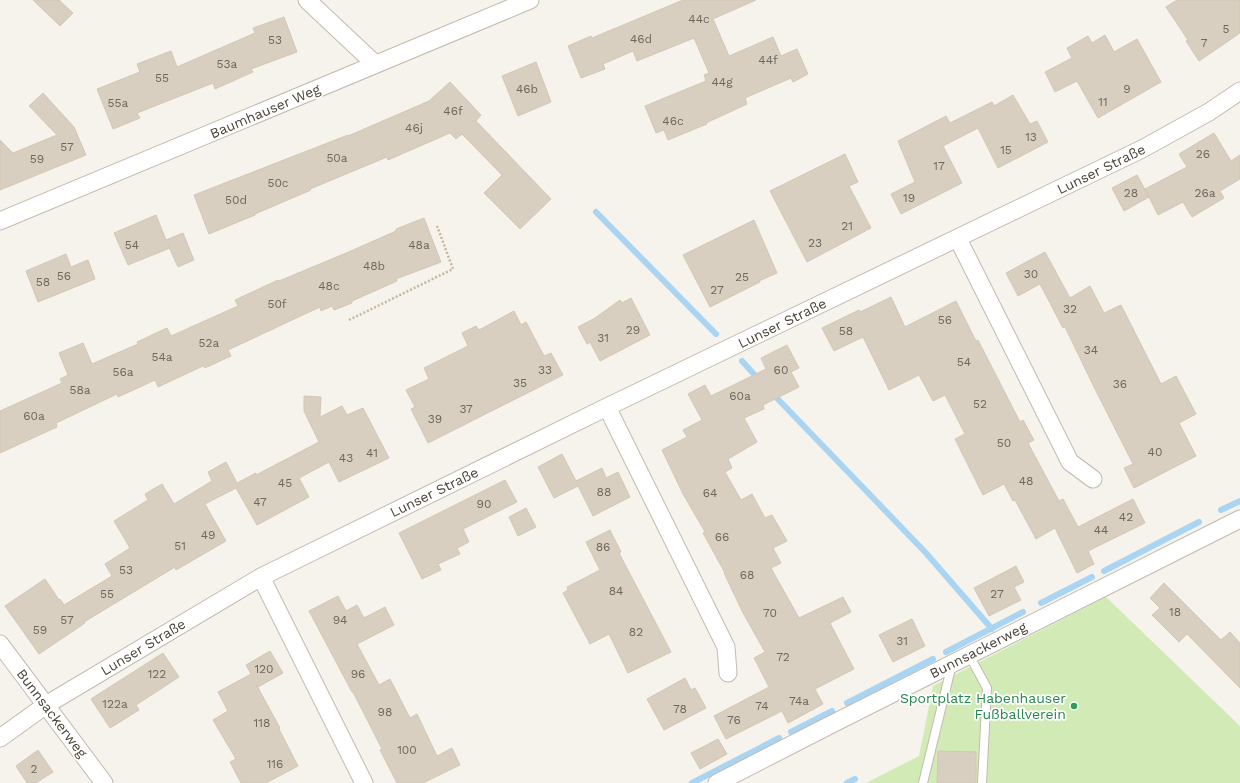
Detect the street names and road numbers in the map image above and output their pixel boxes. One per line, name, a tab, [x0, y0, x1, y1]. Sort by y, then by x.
street label: Baumhauser Weg	[208, 80, 323, 141]
street label: Lunser Straße	[1054, 141, 1148, 197]
street label: Lunser Straße	[735, 295, 829, 351]
street label: Lunser Straße	[387, 464, 481, 520]
street label: Lunser Straße	[98, 615, 188, 679]
street label: Bunnsackerweg	[927, 618, 1030, 681]
street label: Bunnsackerweg	[13, 666, 91, 761]

